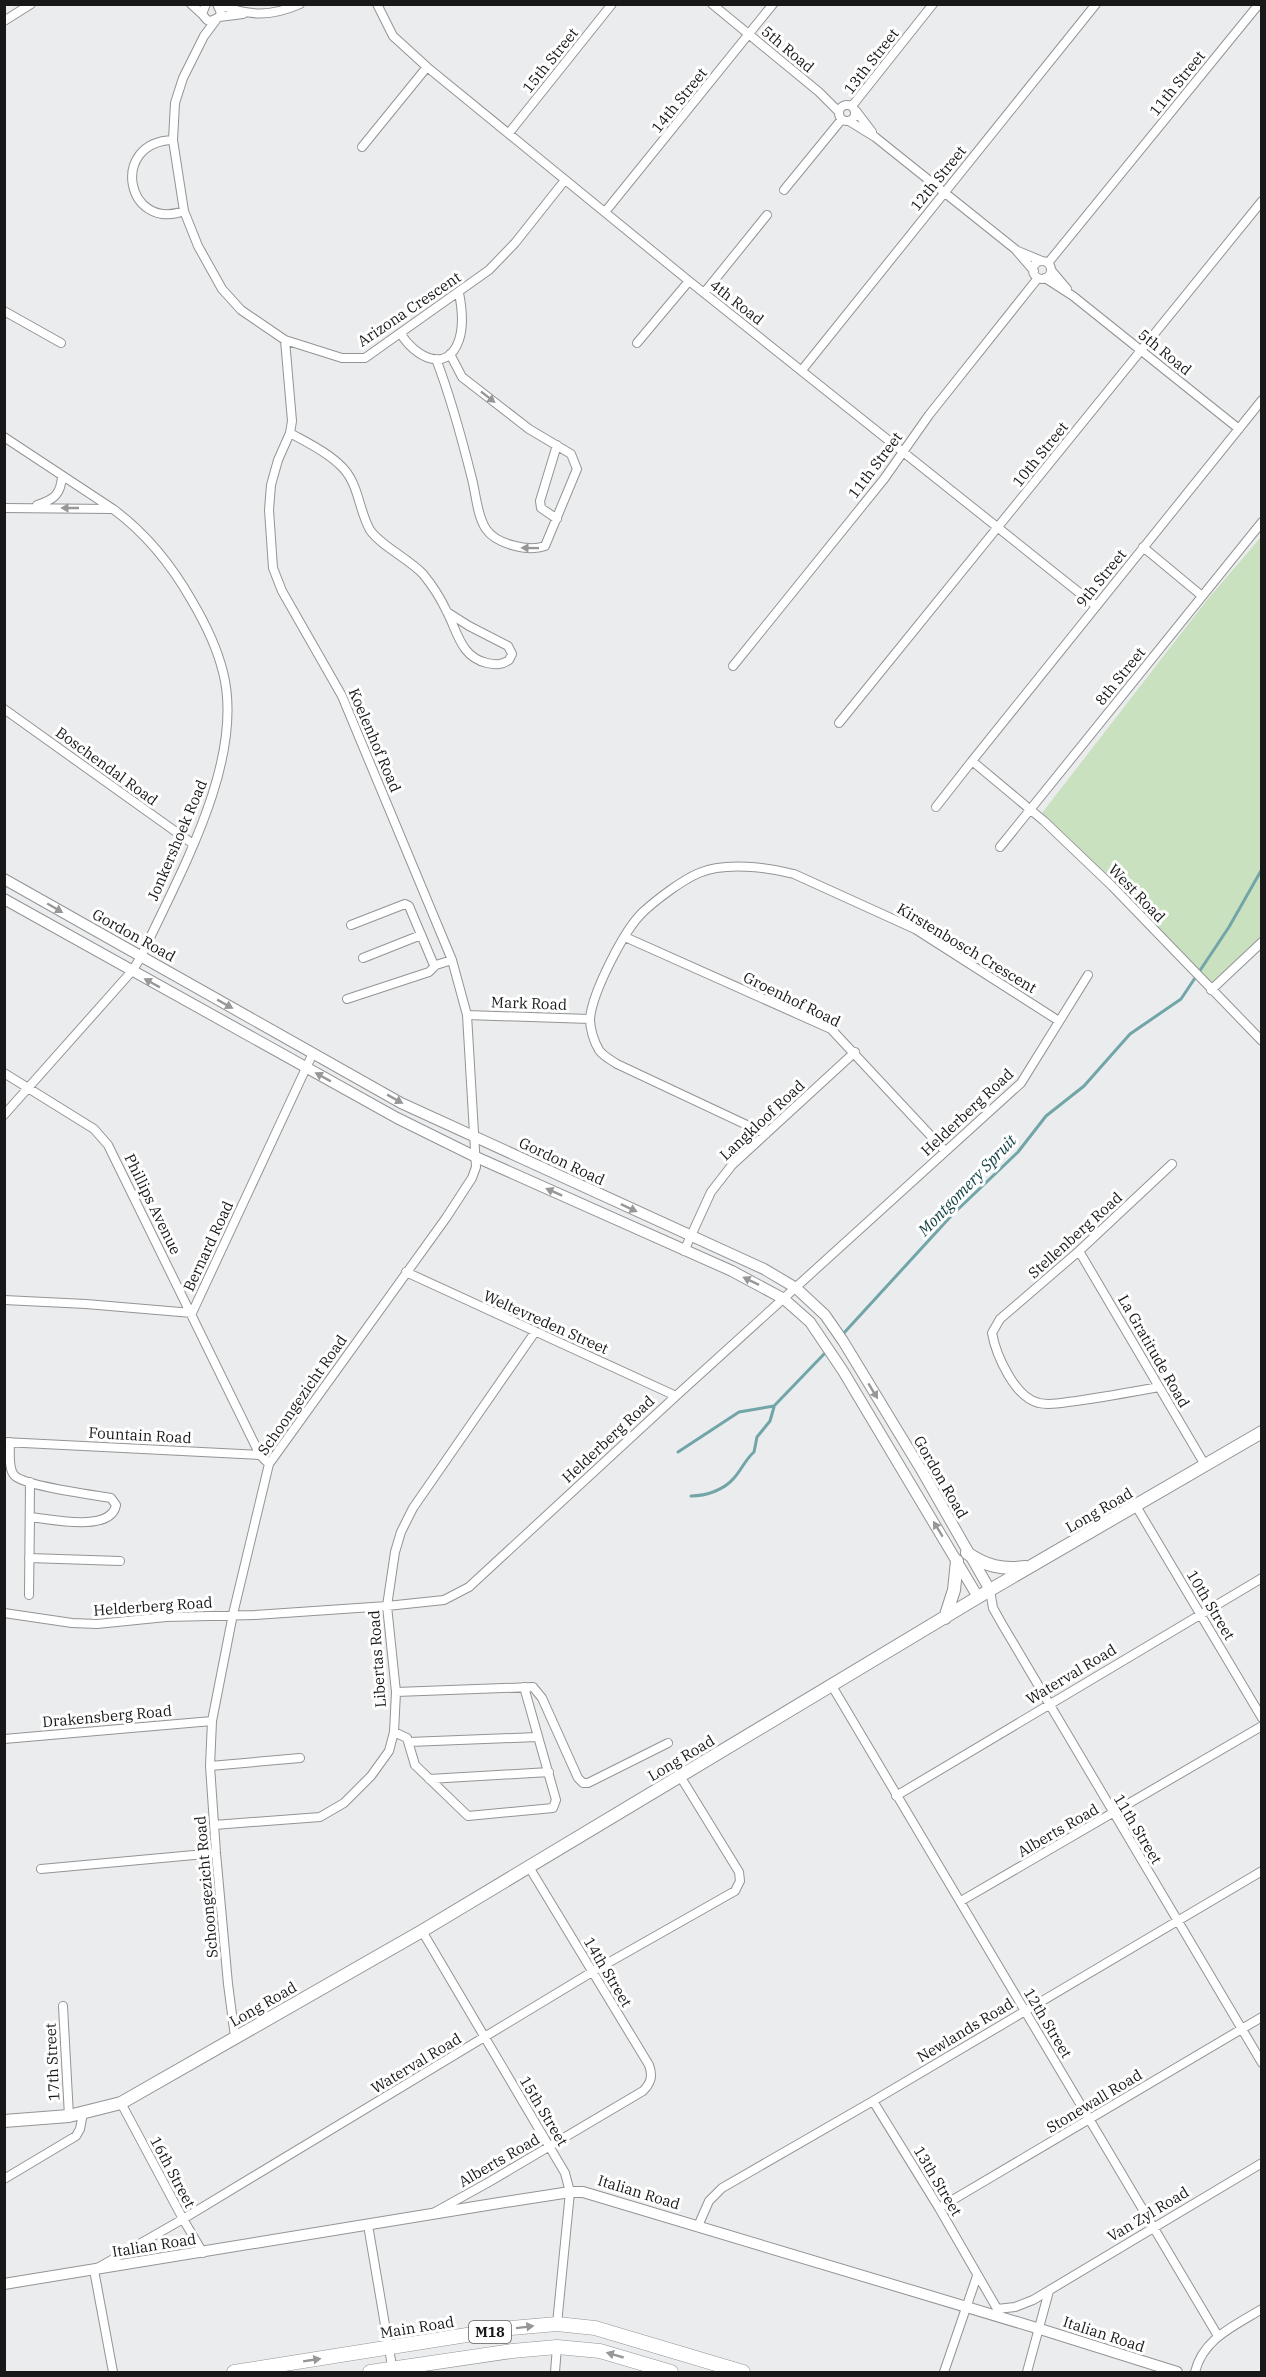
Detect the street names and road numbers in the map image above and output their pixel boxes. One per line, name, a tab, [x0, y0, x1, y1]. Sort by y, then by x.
street label: 5th Road	[758, 21, 818, 77]
street label: 15th Street	[518, 24, 582, 96]
street label: 13th Street	[839, 24, 903, 98]
street label: 11th Street	[1145, 47, 1209, 119]
street label: 14th Street	[647, 64, 711, 136]
street label: 12th Street	[906, 142, 970, 214]
street label: Arizona Crescent	[354, 267, 464, 351]
street label: 4th Road	[706, 275, 768, 329]
street label: 5th Road	[1135, 325, 1195, 379]
street label: 10th Street	[1008, 418, 1072, 490]
street label: 11th Street	[844, 428, 906, 502]
street label: 9th Street	[1072, 545, 1130, 611]
street label: 8th Street	[1091, 643, 1149, 709]
street label: Koelenhof Road	[345, 685, 405, 795]
street label: Boschendal Road	[52, 723, 162, 809]
street label: Jonkershoek Road	[143, 777, 211, 903]
street label: West Road	[1105, 860, 1169, 926]
street label: Kirstenbosch Crescent	[894, 899, 1040, 997]
street label: Gordon Road	[89, 904, 179, 966]
street label: Groenhof Road	[740, 967, 844, 1031]
street label: Mark Road	[491, 992, 567, 1014]
street label: Helderberg Road	[917, 1064, 1017, 1160]
street label: Langkloof Road	[715, 1076, 809, 1164]
street label: Gordon Road	[516, 1133, 608, 1189]
street label: Phillips Avenue	[120, 1150, 186, 1258]
street label: Stellenberg Road	[1024, 1188, 1126, 1282]
street label: Bernard Road	[179, 1198, 237, 1294]
street label: Weltevreden Street	[481, 1286, 611, 1358]
street label: La Gratitude Road	[1114, 1291, 1194, 1411]
street label: Schoongezicht Road	[253, 1331, 351, 1459]
street label: Helderberg Road	[558, 1391, 658, 1487]
street label: Fountain Road	[88, 1423, 192, 1447]
street label: Gordon Road	[910, 1432, 972, 1522]
street label: Long Road	[1062, 1483, 1136, 1537]
street label: 10th Street	[1183, 1567, 1239, 1643]
street label: Helderberg Road	[93, 1592, 213, 1620]
street label: Libertas Road	[364, 1610, 390, 1708]
street label: Waterval Road	[1022, 1640, 1120, 1708]
street label: Drakensberg Road	[41, 1701, 173, 1731]
street label: Long Road	[644, 1731, 718, 1785]
street label: 11th Street	[1110, 1791, 1166, 1867]
street label: Alberts Road	[1014, 1799, 1102, 1861]
street label: Schoongezicht Road	[190, 1815, 222, 1959]
street label: 14th Street	[580, 1934, 636, 2010]
street label: Long Road	[226, 1977, 300, 2031]
street label: 12th Street	[1020, 1985, 1076, 2061]
street label: Newlands Road	[913, 1994, 1017, 2066]
street label: 17th Street	[40, 2022, 64, 2102]
street label: Waterval Road	[367, 2029, 465, 2097]
street label: Stonewall Road	[1043, 2065, 1145, 2137]
street label: 15th Street	[516, 2073, 572, 2149]
street label: Alberts Road	[455, 2129, 543, 2191]
street label: 16th Street	[146, 2133, 200, 2211]
street label: 13th Street	[910, 2143, 966, 2219]
street label: Italian Road	[596, 2170, 682, 2214]
street label: Van Zyl Road	[1104, 2182, 1192, 2246]
street label: Italian Road	[111, 2229, 197, 2261]
street label: Main Road	[379, 2312, 455, 2342]
street label: Italian Road	[1061, 2312, 1147, 2356]
road number: M18	[469, 2321, 511, 2343]

